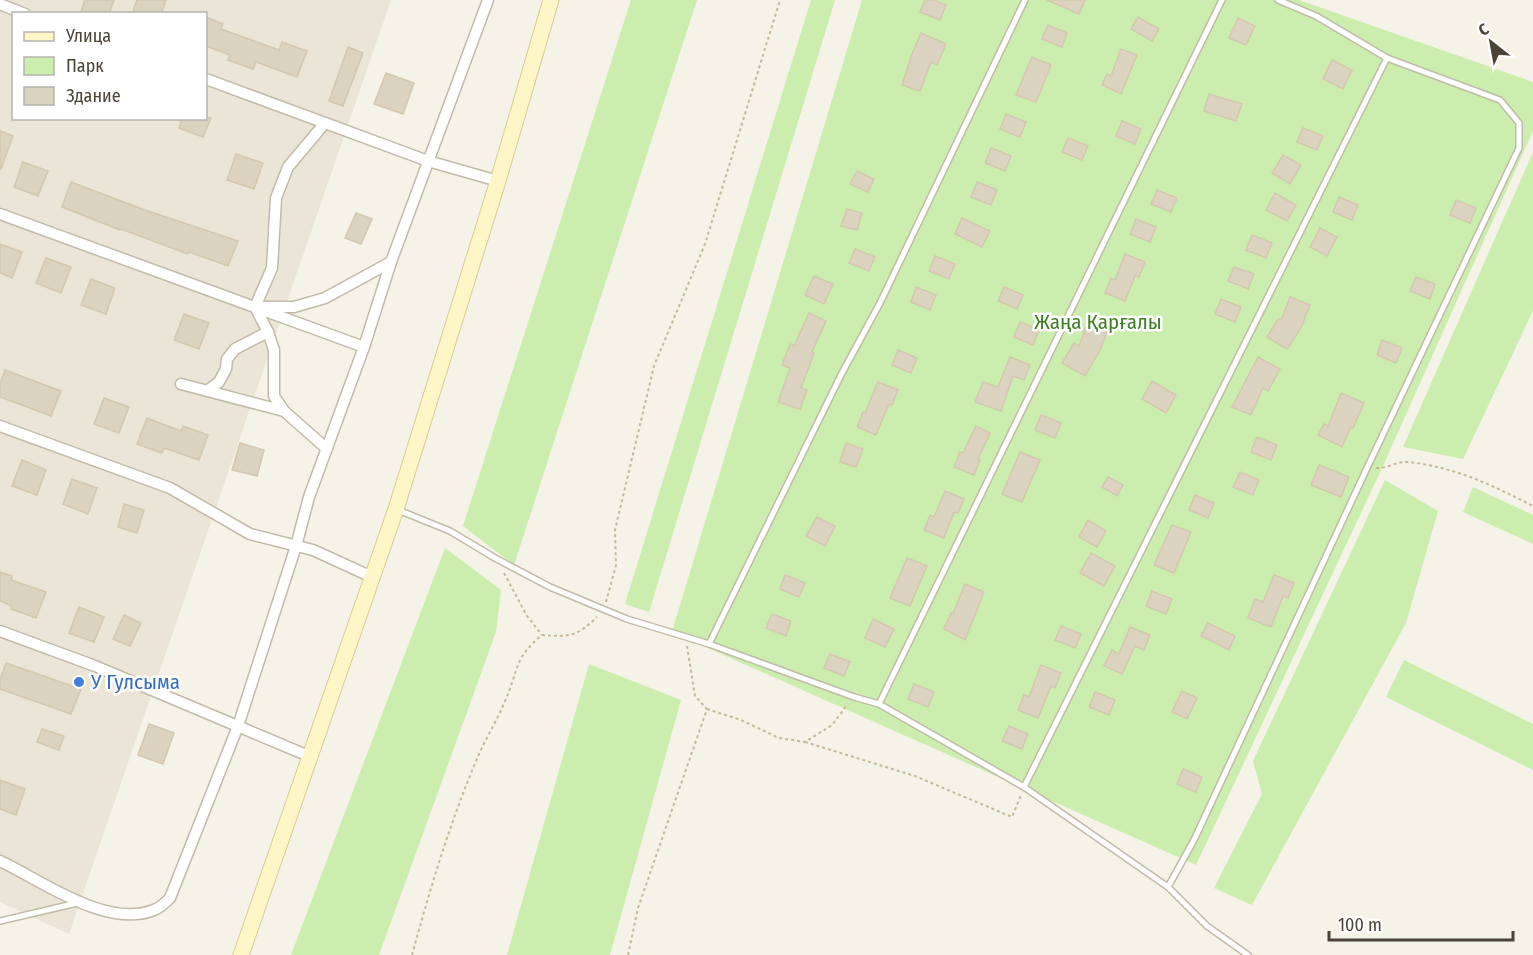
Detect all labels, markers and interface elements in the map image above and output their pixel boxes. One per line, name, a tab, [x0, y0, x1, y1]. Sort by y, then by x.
legend	[12, 12, 207, 120]
north arrow	[1461, 12, 1521, 72]
text: С	[1475, 19, 1493, 40]
text: Улица	[65, 25, 111, 47]
text: Парк	[66, 55, 104, 77]
text: Здание	[66, 85, 121, 107]
park label: Жаңа Қарғалы	[1034, 309, 1162, 335]
place label: У Гулсыма	[90, 669, 180, 695]
marker: У Гулсыма	[72, 675, 86, 689]
scale bar	[1329, 904, 1514, 942]
text: 100 m	[1338, 914, 1382, 936]

